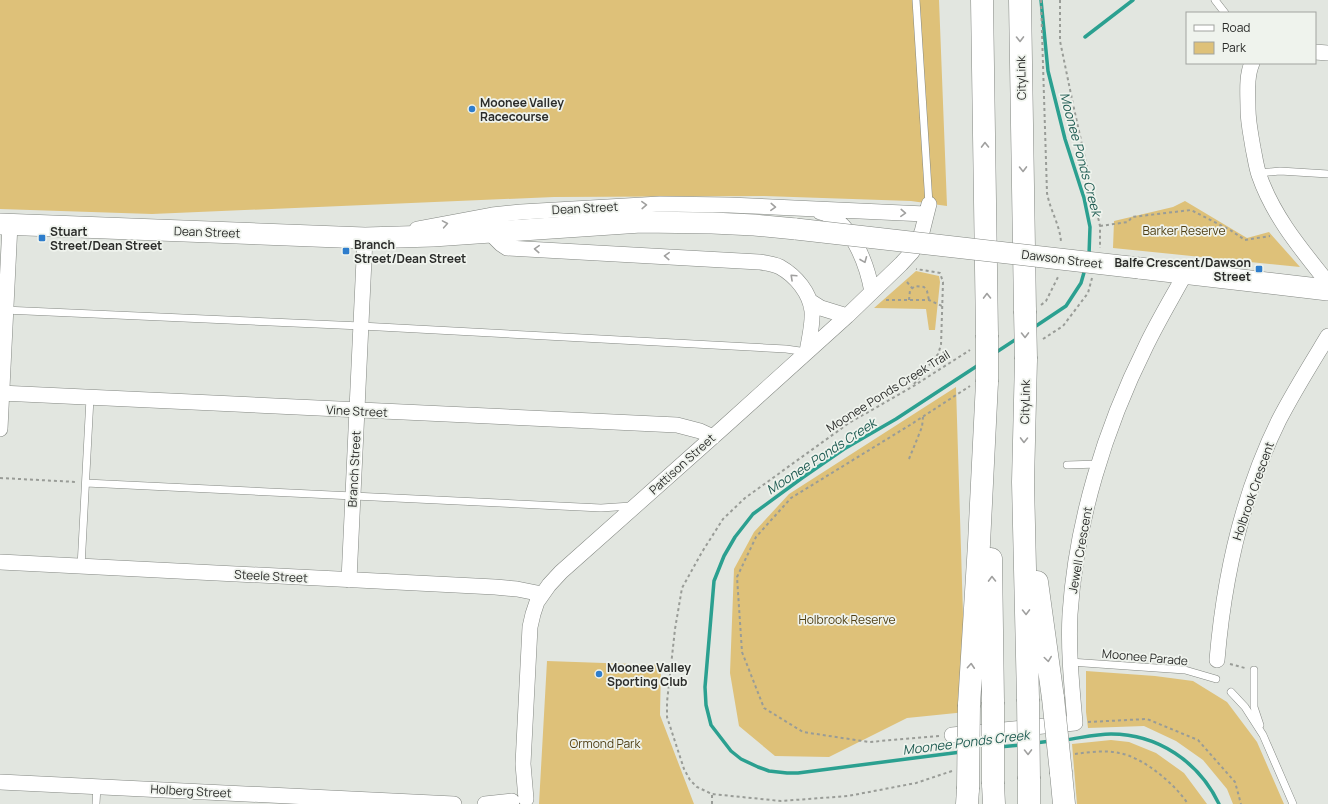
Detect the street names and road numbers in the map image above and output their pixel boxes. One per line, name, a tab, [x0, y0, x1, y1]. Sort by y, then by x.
street label: CityLink	[1012, 55, 1030, 100]
street label: Dean Street	[551, 198, 619, 218]
street label: Dean Street	[174, 222, 241, 242]
street label: Dawson Street	[1020, 246, 1104, 272]
street label: Moonee Ponds Creek Trail	[823, 346, 953, 436]
street label: CityLink	[1016, 379, 1034, 424]
street label: Vine Street	[326, 401, 388, 421]
street label: Branch Street	[344, 430, 365, 508]
street label: Pattison Street	[645, 430, 719, 498]
street label: Holbrook Crescent	[1228, 439, 1278, 543]
street label: Jewell Crescent	[1064, 505, 1096, 595]
street label: Steele Street	[234, 566, 308, 586]
street label: Moonee Parade	[1101, 645, 1189, 669]
street label: Holberg Street	[150, 780, 232, 802]

